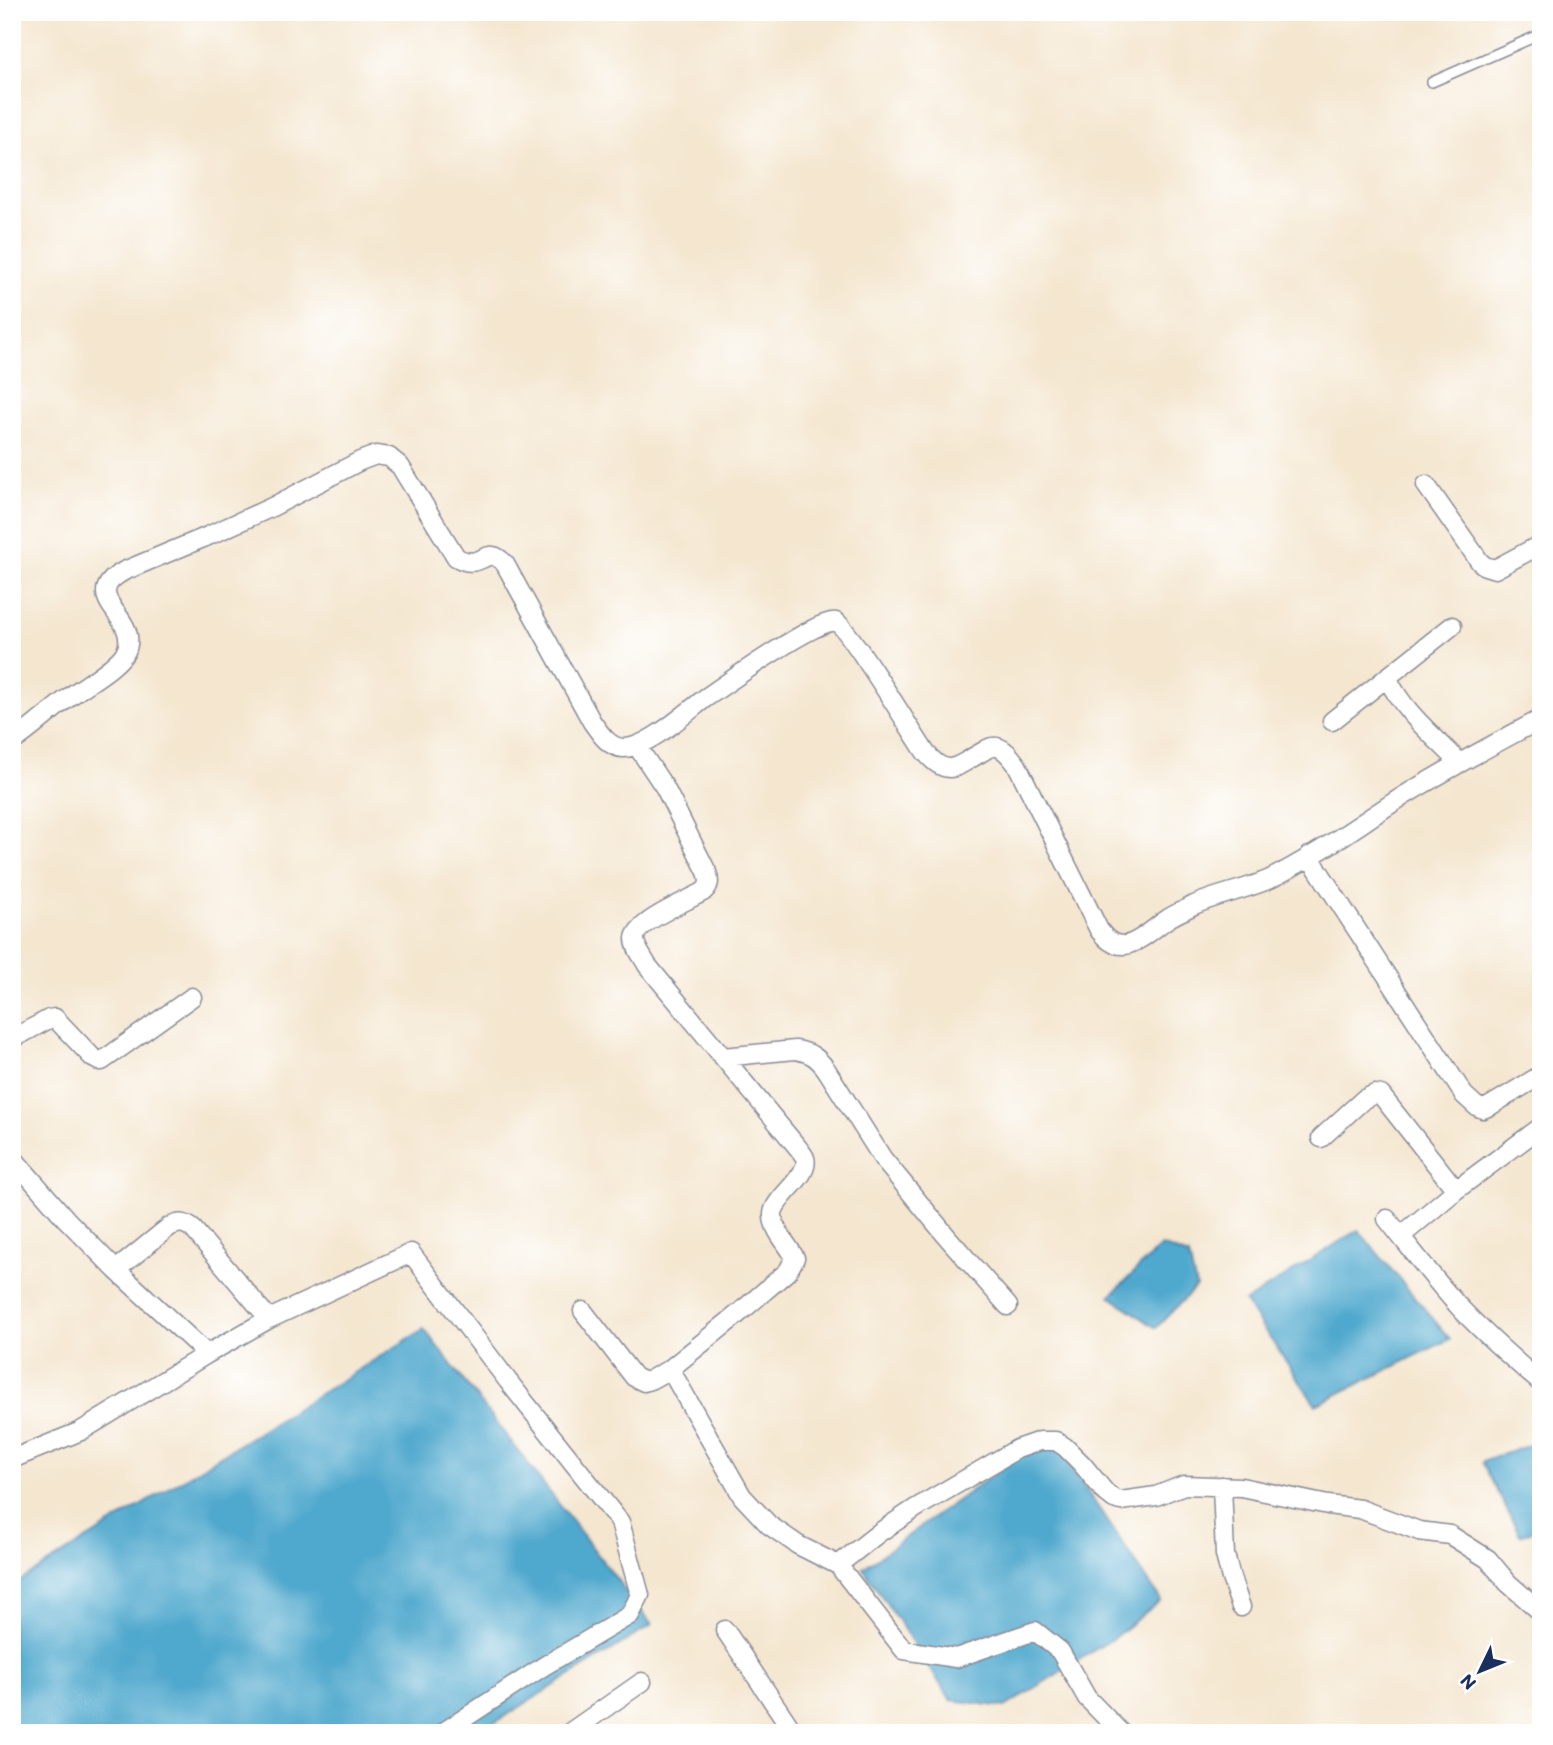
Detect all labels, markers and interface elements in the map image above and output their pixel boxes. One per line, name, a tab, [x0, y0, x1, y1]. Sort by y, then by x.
north arrow	[1444, 1636, 1514, 1706]
text: N	[1455, 1670, 1481, 1695]

